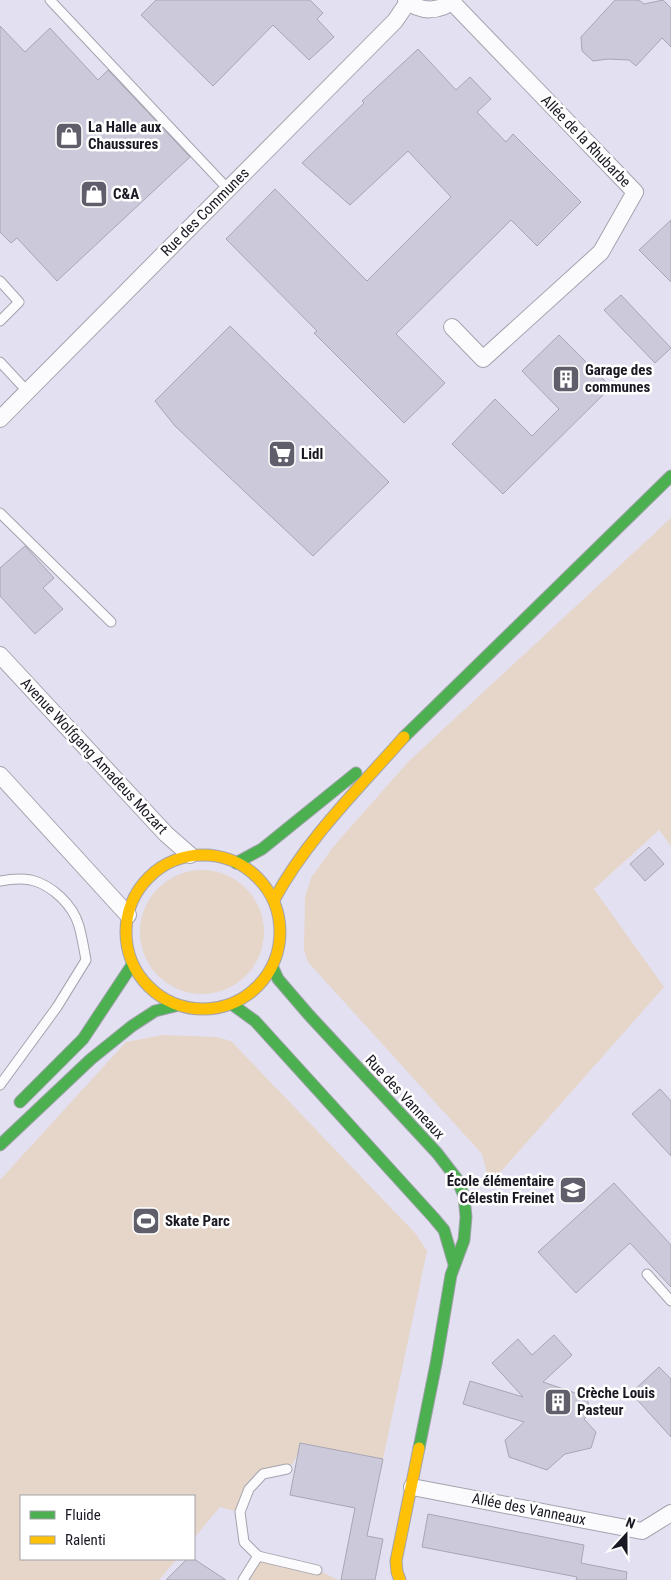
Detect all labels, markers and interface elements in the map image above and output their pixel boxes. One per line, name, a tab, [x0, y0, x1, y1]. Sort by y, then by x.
street label: Allée de la Rhubarbe	[537, 91, 635, 191]
place label: La Halle aux Chaussures	[88, 118, 162, 153]
shop icon: La Halle aux Chaussures	[54, 121, 84, 151]
street label: Rue des Communes	[157, 164, 253, 260]
shop icon: C&A	[79, 179, 109, 209]
place label: C&A	[113, 185, 139, 203]
place label: Garage des communes	[585, 361, 652, 396]
building icon: Garage des communes	[551, 364, 581, 394]
supermarket icon: Lidl	[267, 439, 297, 469]
place label: Lidl	[301, 445, 323, 463]
street label: Avenue Wolfgang Amadeus Mozart	[17, 674, 171, 838]
street label: Rue des Vanneaux	[361, 1051, 449, 1143]
place label: École élémentaire Célestin Freinet	[447, 1172, 554, 1207]
school or university icon: École élémentaire Célestin Freinet	[558, 1175, 588, 1205]
sports icon: Skate Parc	[131, 1206, 161, 1236]
place label: Skate Parc	[165, 1212, 230, 1230]
place label: Crèche Louis Pasteur	[577, 1384, 655, 1419]
building icon: Crèche Louis Pasteur	[543, 1387, 573, 1417]
street label: Allée des Vanneaux	[471, 1489, 588, 1529]
legend	[20, 1495, 195, 1560]
text: Fluide	[65, 1506, 101, 1524]
north arrow	[601, 1510, 651, 1560]
text: N	[624, 1514, 638, 1532]
text: Ralenti	[65, 1531, 106, 1549]

